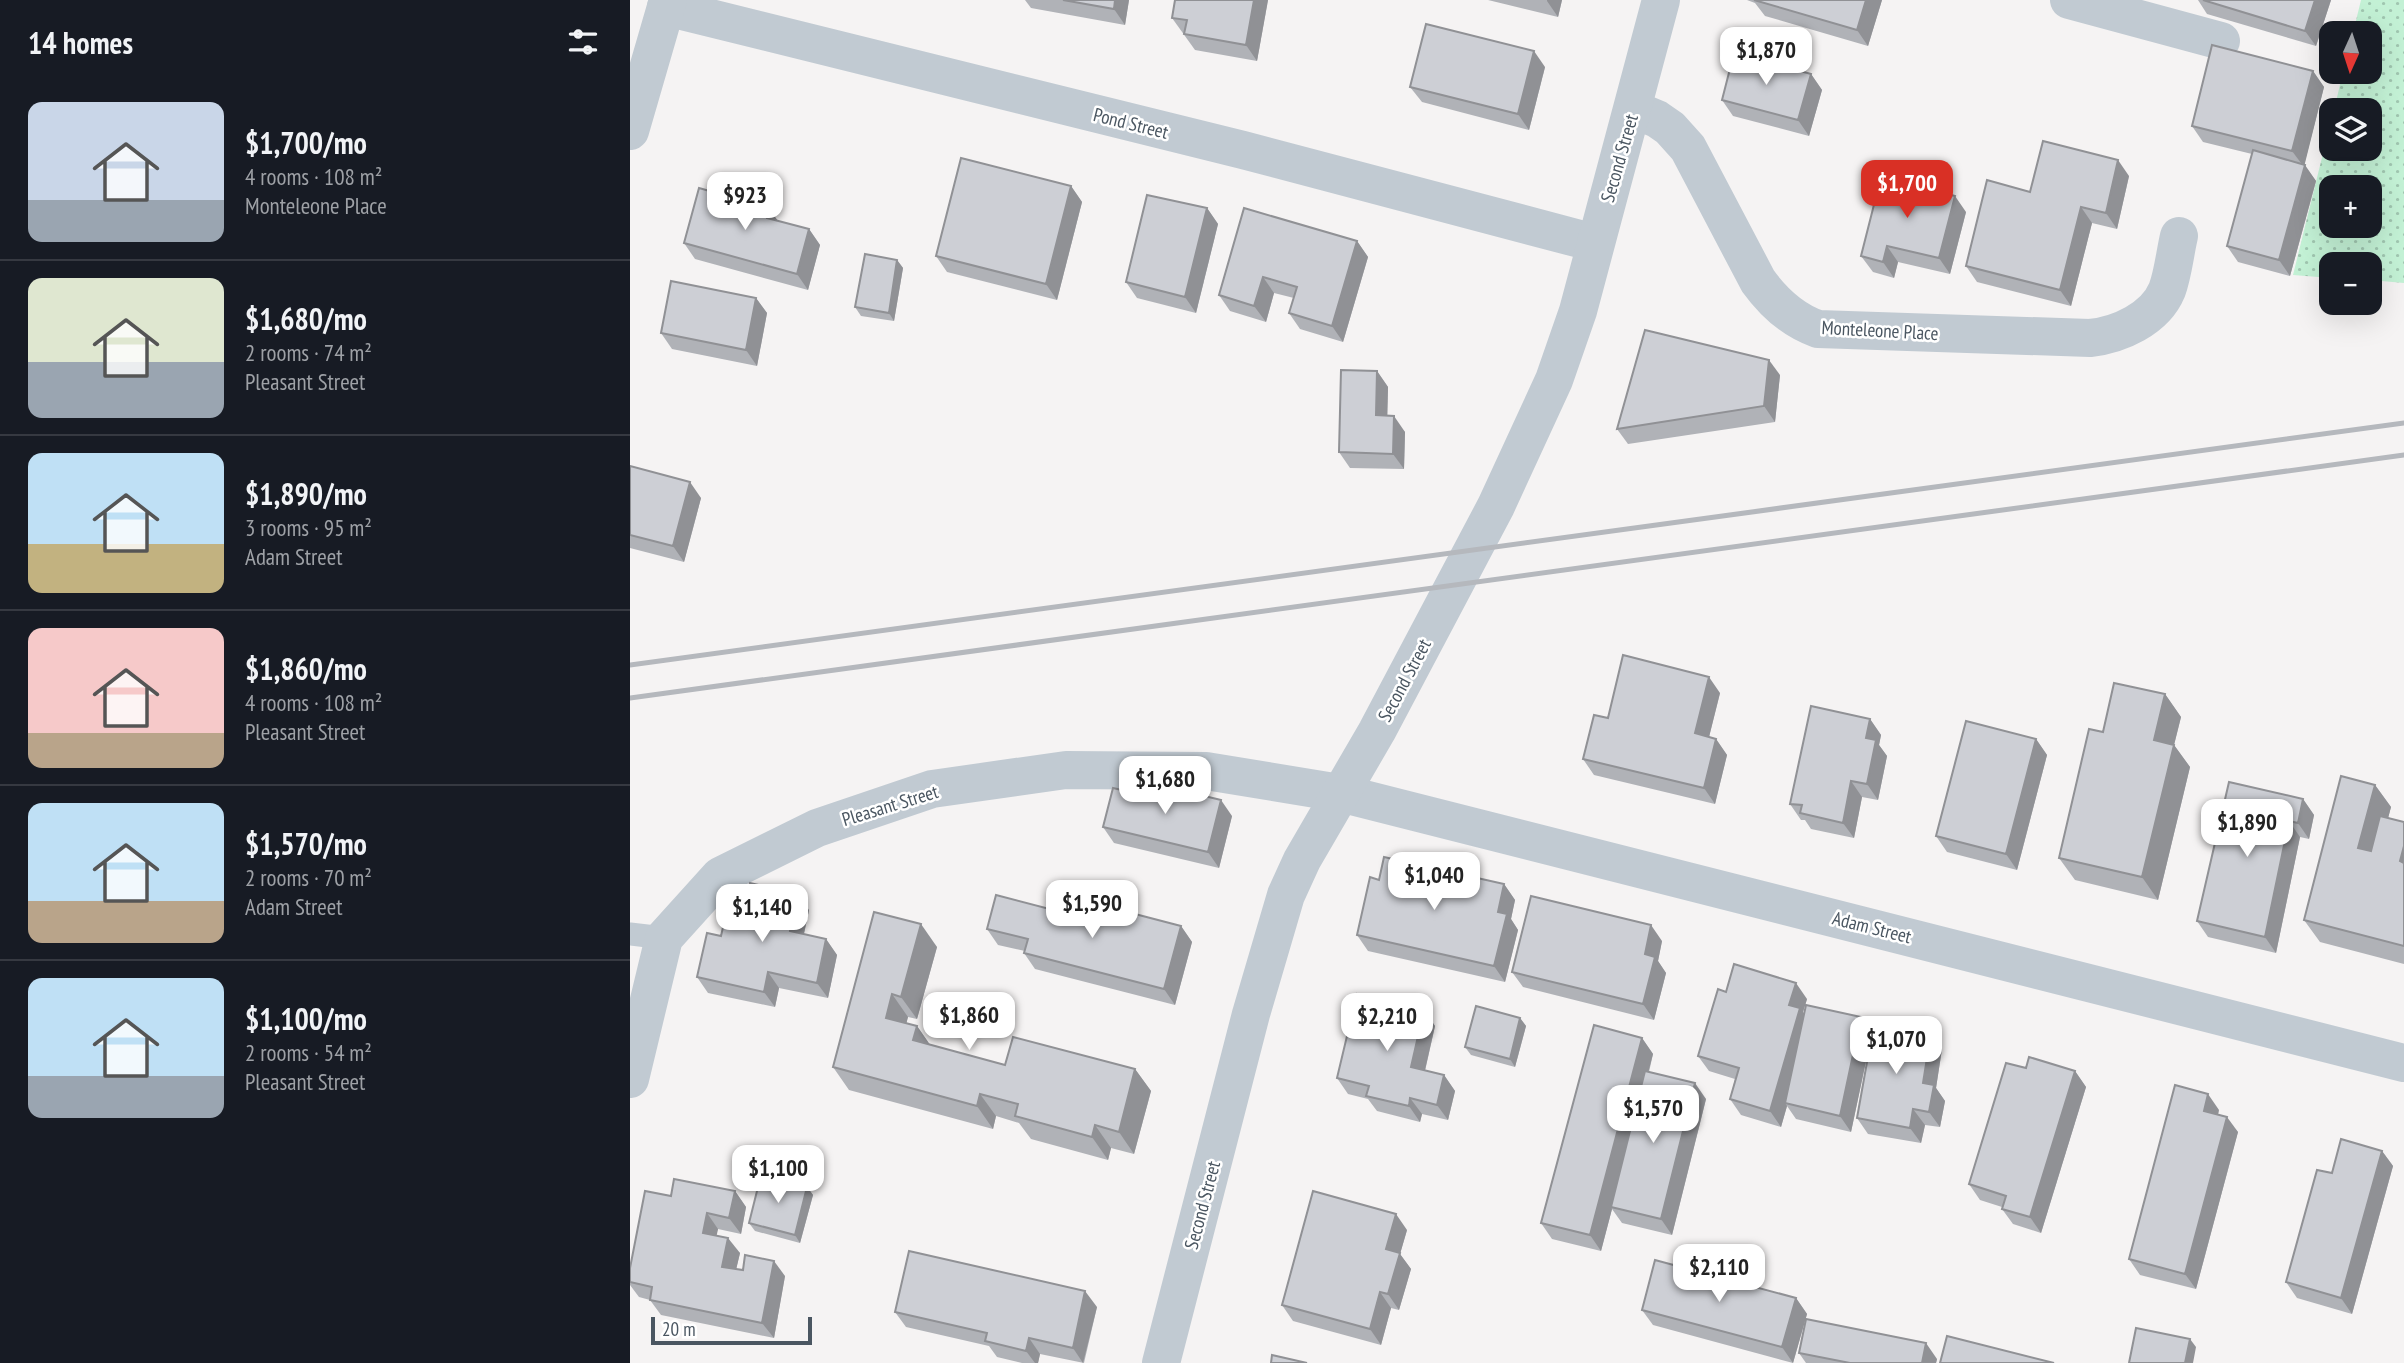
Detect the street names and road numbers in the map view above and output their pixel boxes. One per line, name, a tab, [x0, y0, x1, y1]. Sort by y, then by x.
street label: Pond Street	[1091, 102, 1172, 144]
street label: Second Street	[1595, 110, 1643, 205]
street label: Monteleone Place	[1821, 315, 1939, 345]
street label: Second Street	[1372, 634, 1436, 726]
street label: Pleasant Street	[839, 779, 942, 831]
street label: Adam Street	[1830, 906, 1915, 949]
street label: Second Street	[1179, 1157, 1225, 1252]

